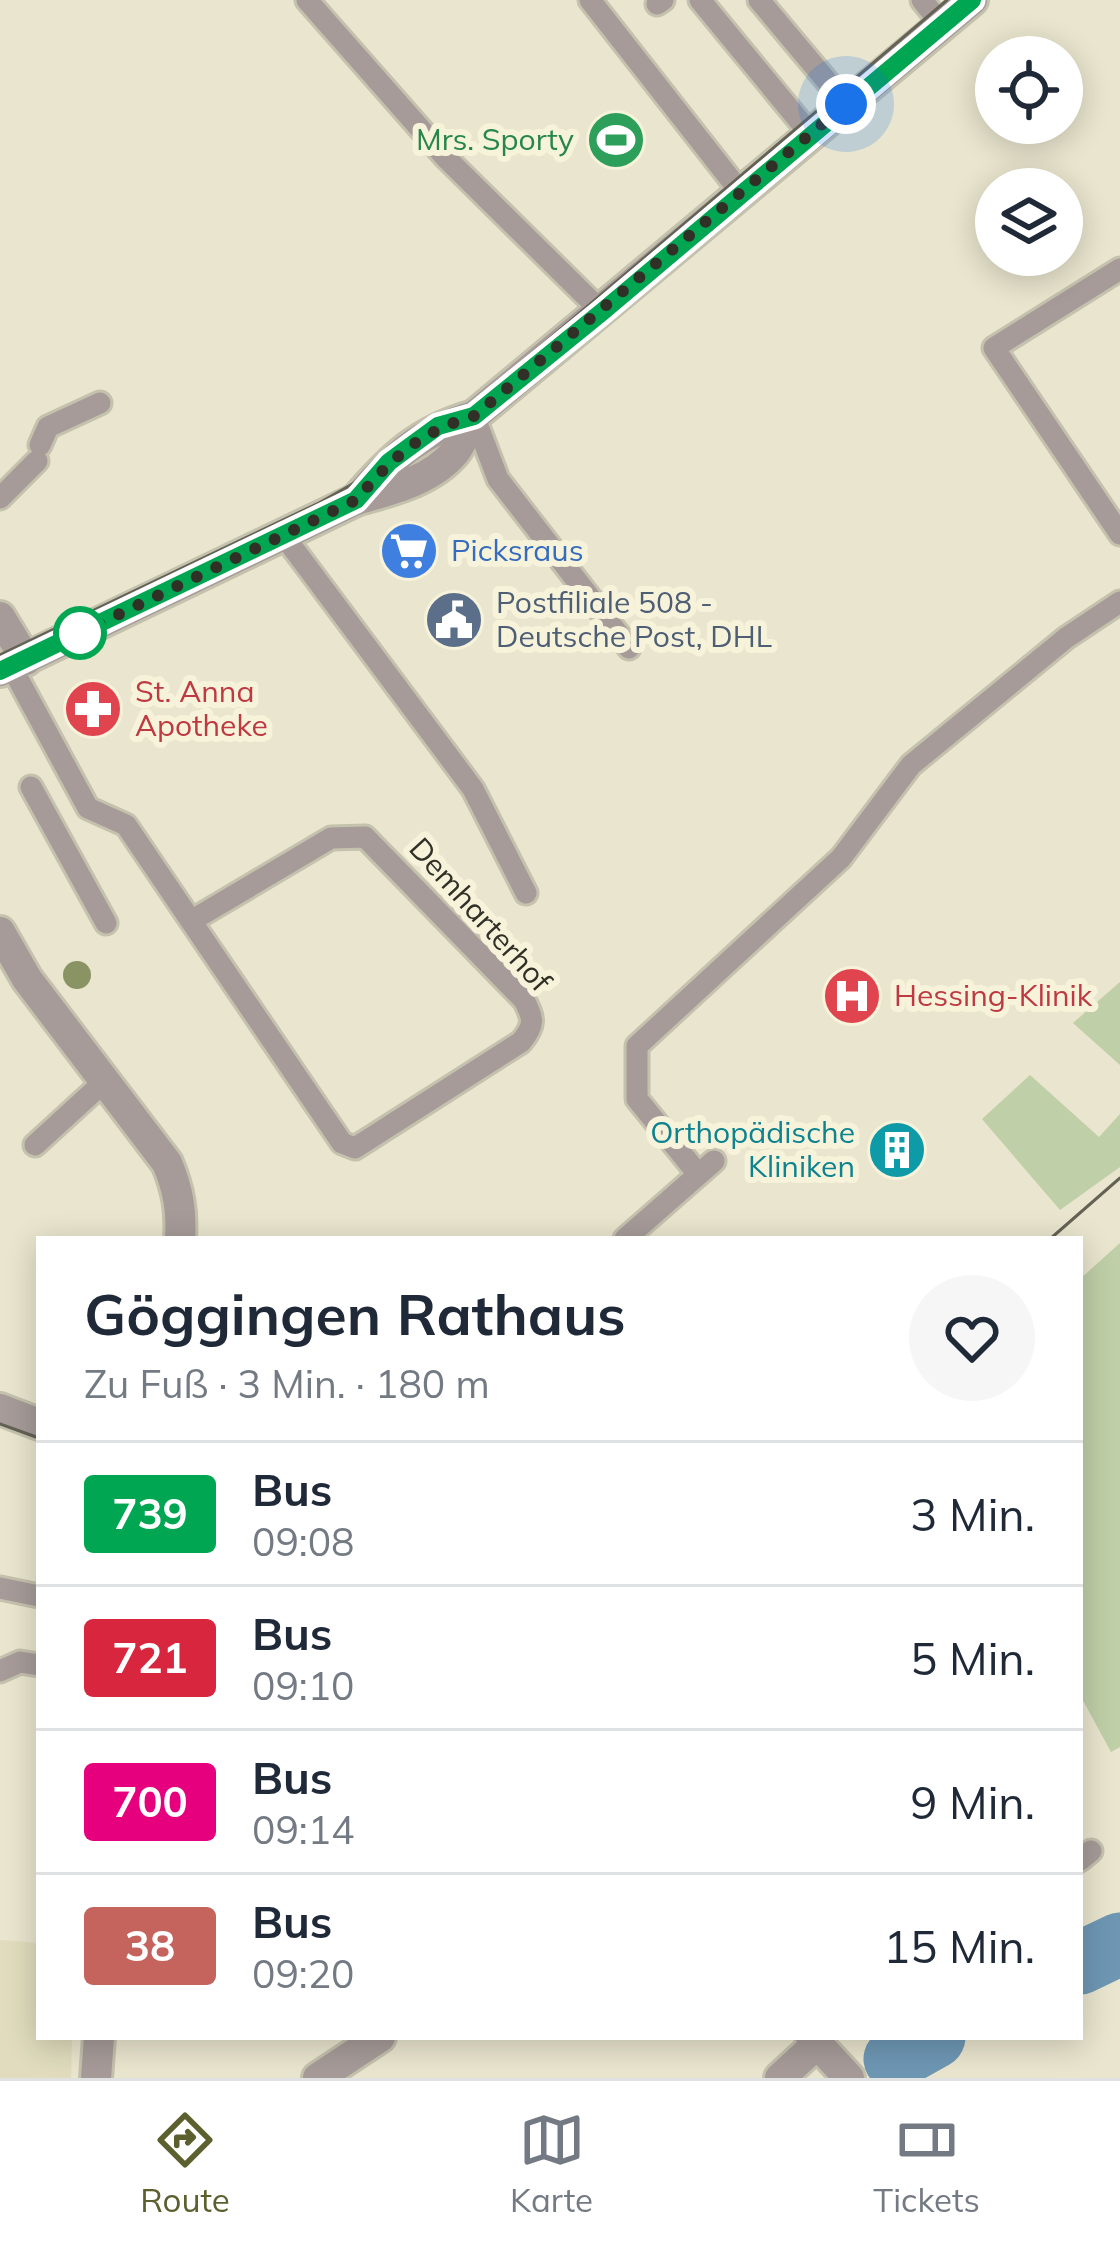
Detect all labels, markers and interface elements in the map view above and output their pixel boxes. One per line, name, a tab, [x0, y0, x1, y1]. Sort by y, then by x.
map controls	[975, 36, 1083, 276]
button: locate	[975, 36, 1083, 144]
your location	[816, 74, 876, 134]
sports icon: Mrs. Sporty	[585, 109, 647, 171]
place label: Mrs. Sporty	[416, 120, 574, 158]
button: layers	[975, 168, 1083, 276]
supermarket icon: Picksraus	[378, 520, 440, 582]
place label: Picksraus	[451, 531, 584, 569]
place label: Postfiliale 508 - Deutsche Post, DHL	[496, 583, 772, 655]
public building icon: Postfiliale 508 - Deutsche Post, DHL	[423, 589, 485, 651]
unlabelled marker	[55, 608, 105, 658]
place label: St. Anna Apotheke	[135, 672, 268, 744]
pharmacy icon: St. Anna Apotheke	[62, 678, 124, 740]
street label: Demharterhof	[402, 829, 561, 1000]
hospital icon: Hessing-Klinik	[821, 965, 883, 1027]
place label: Hessing-Klinik	[894, 976, 1093, 1014]
place label: Orthopädische Kliniken	[650, 1113, 855, 1185]
building icon: Orthopädische Kliniken	[866, 1119, 928, 1181]
button: heart	[909, 1275, 1035, 1401]
text: Göggingen Rathaus	[84, 1278, 626, 1349]
text: Zu Fuß · 3 Min. · 180 m	[84, 1359, 490, 1408]
text: Bus	[252, 1461, 332, 1517]
text: 3 Min.	[910, 1486, 1035, 1542]
text: 739	[112, 1487, 188, 1540]
text: 09:08	[252, 1517, 355, 1566]
text: Bus	[252, 1605, 332, 1661]
text: 5 Min.	[910, 1630, 1035, 1686]
text: 721	[112, 1631, 188, 1684]
text: 09:10	[252, 1661, 355, 1710]
text: Bus	[252, 1749, 332, 1805]
text: 9 Min.	[910, 1774, 1035, 1830]
text: 700	[112, 1775, 188, 1828]
text: 09:14	[252, 1805, 355, 1854]
text: Bus	[252, 1893, 332, 1949]
text: 15 Min.	[883, 1918, 1035, 1974]
text: 38	[125, 1919, 175, 1972]
text: 09:20	[252, 1949, 355, 1998]
tab: Route	[140, 2107, 230, 2220]
tab: Karte	[510, 2107, 593, 2220]
tab: Tickets	[873, 2107, 980, 2220]

